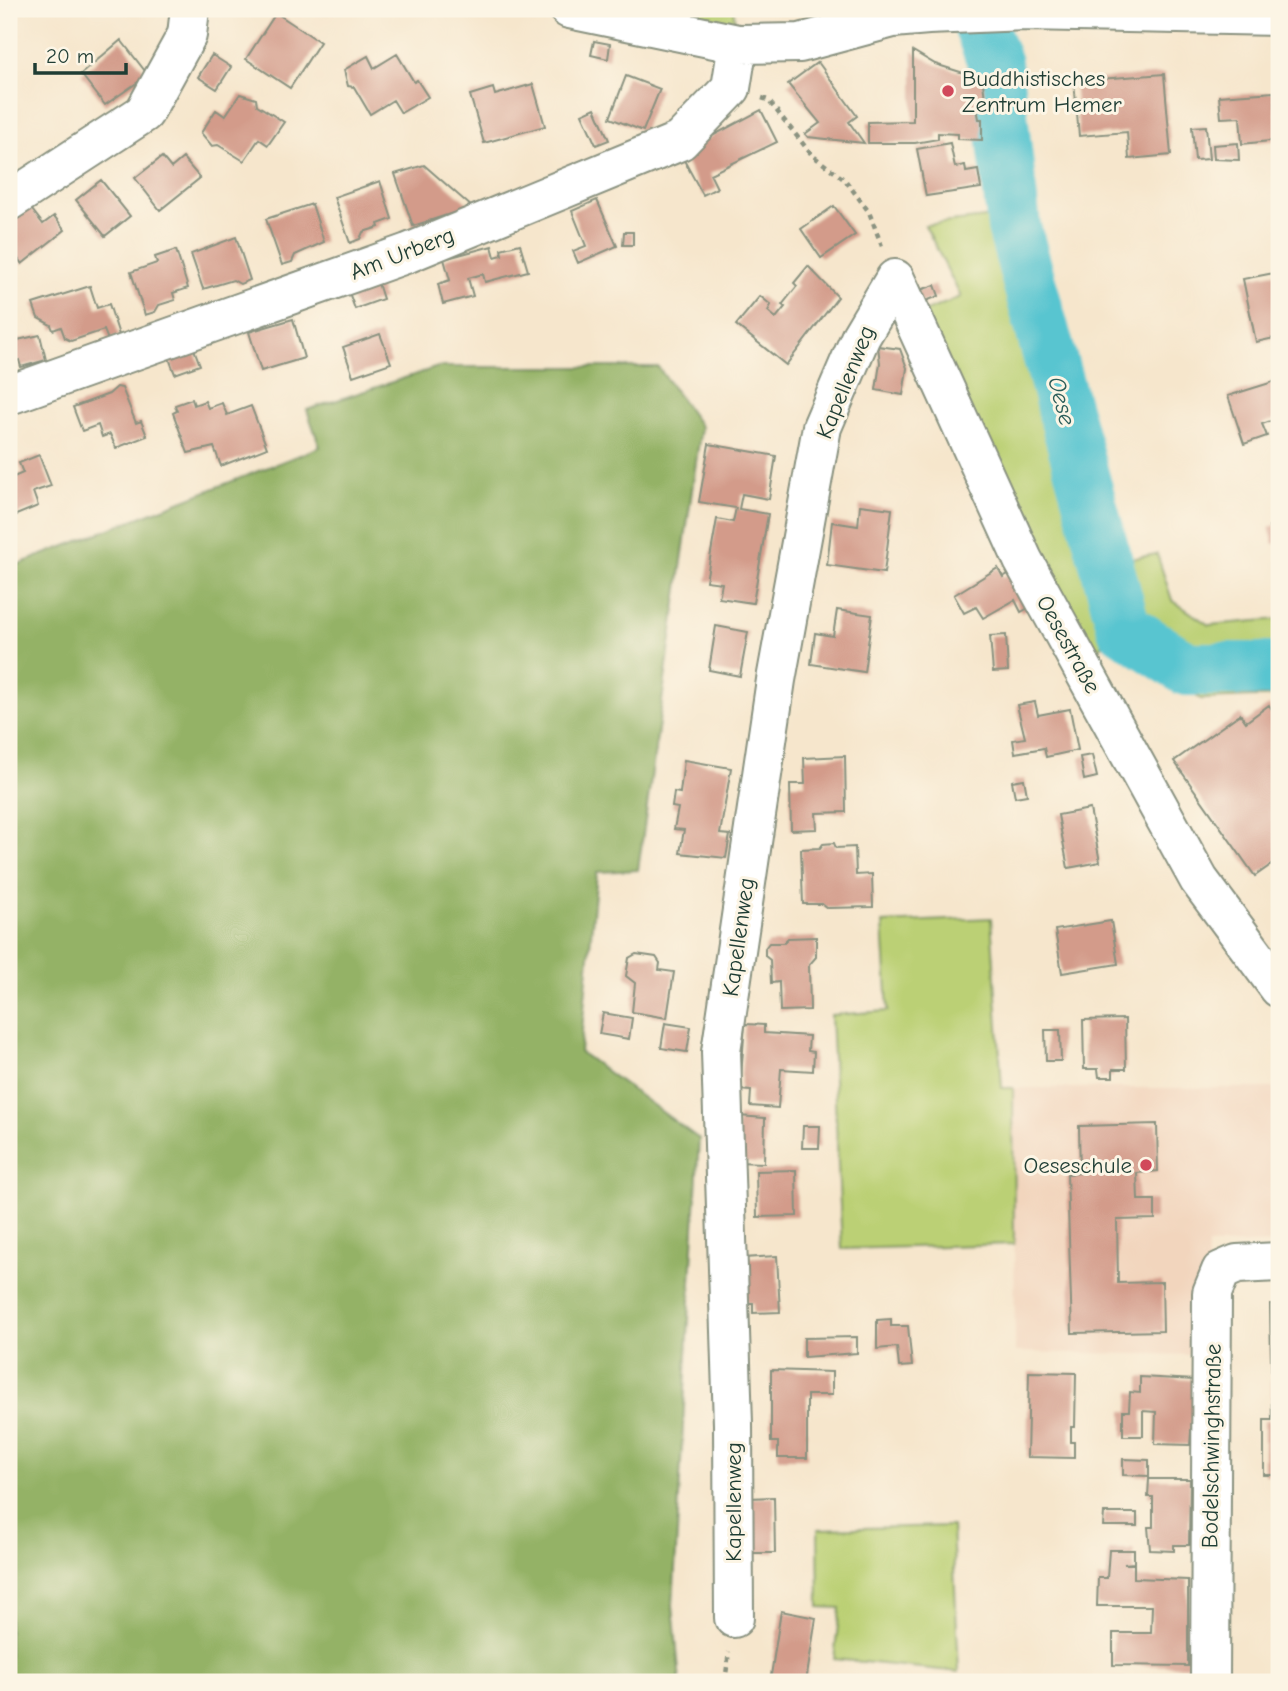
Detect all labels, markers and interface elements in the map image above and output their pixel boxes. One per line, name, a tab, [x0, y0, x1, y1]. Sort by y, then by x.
scale bar	[35, 32, 126, 76]
text: 20 m	[46, 44, 94, 68]
place label: Buddhistisches Zentrum Hemer	[962, 65, 1122, 118]
marker: Buddhistisches Zentrum Hemer	[940, 83, 956, 99]
street label: Am Urberg	[346, 221, 458, 286]
street label: Kapellenweg	[810, 322, 880, 443]
water label: Oese	[1042, 374, 1082, 428]
street label: Oesestraße	[1031, 591, 1106, 698]
street label: Kapellenweg	[717, 876, 760, 998]
place label: Oeseschule	[1023, 1152, 1132, 1179]
marker: Oeseschule	[1138, 1157, 1154, 1173]
street label: Bodelschwinghstraße	[1196, 1343, 1227, 1549]
street label: Kapellenweg	[720, 1442, 747, 1562]

